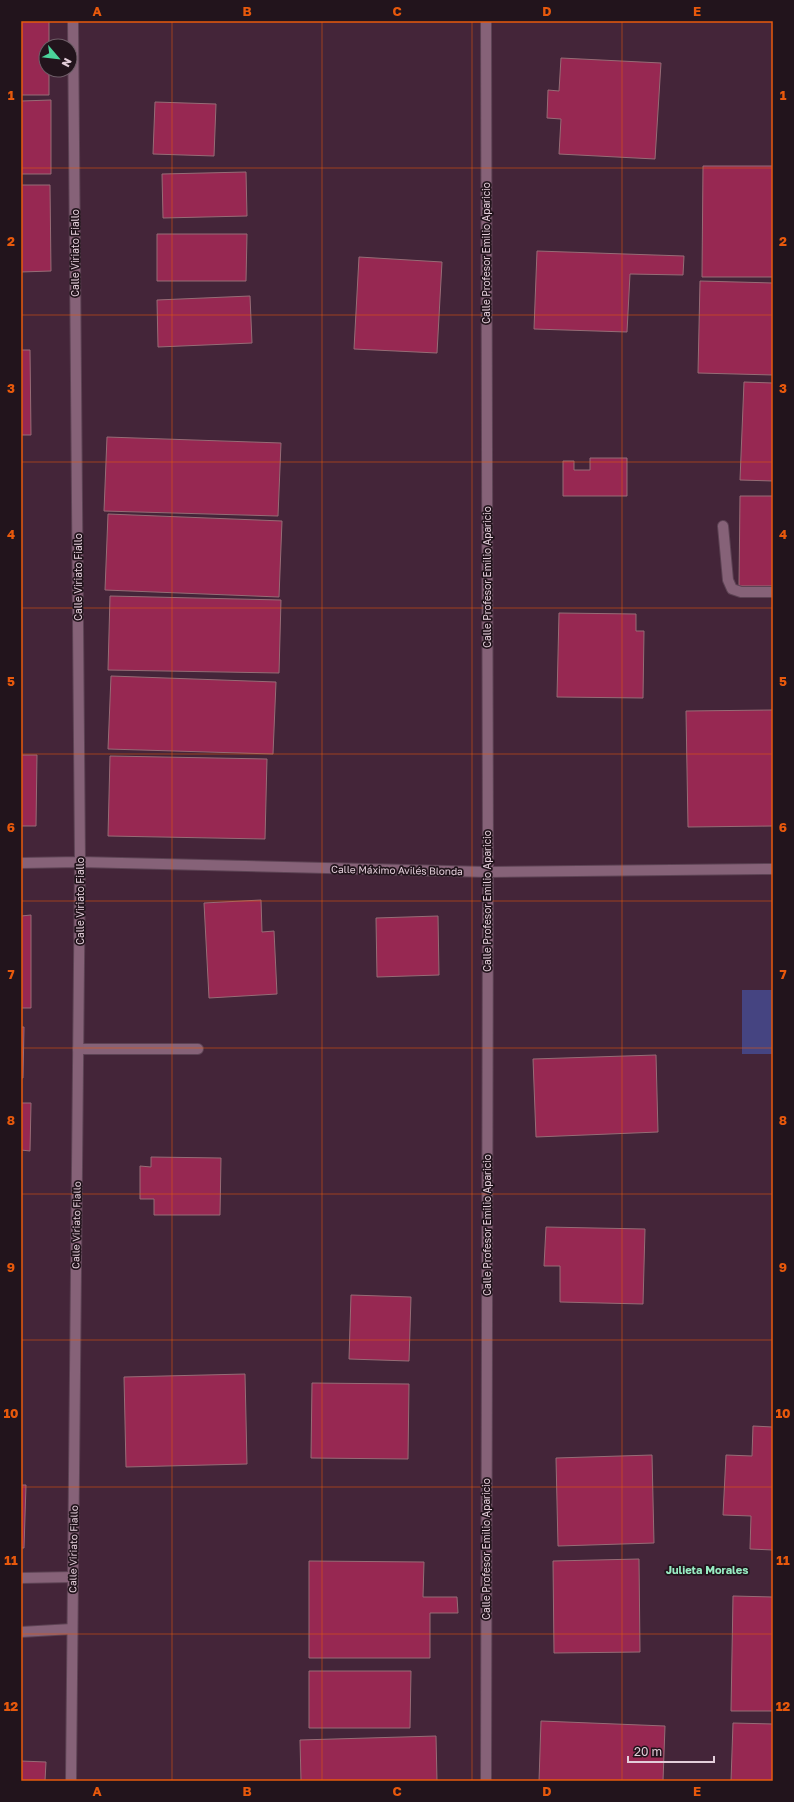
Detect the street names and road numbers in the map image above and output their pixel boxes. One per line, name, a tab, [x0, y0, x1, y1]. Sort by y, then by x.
street label: Calle Profesor Emilio Aparicio	[480, 182, 492, 324]
street label: Calle Viriato Fiallo	[69, 209, 81, 297]
street label: Calle Profesor Emilio Aparicio	[481, 506, 493, 648]
street label: Calle Viriato Fiallo	[72, 533, 84, 621]
street label: Calle Profesor Emilio Aparicio	[481, 830, 493, 972]
street label: Calle Viriato Fiallo	[74, 857, 86, 945]
street label: Calle Máximo Avilés Blonda	[331, 863, 463, 877]
street label: Calle Profesor Emilio Aparicio	[481, 1154, 493, 1296]
street label: Calle Viriato Fiallo	[69, 1181, 83, 1269]
street label: Calle Profesor Emilio Aparicio	[480, 1478, 492, 1620]
street label: Calle Viriato Fiallo	[66, 1505, 80, 1593]

